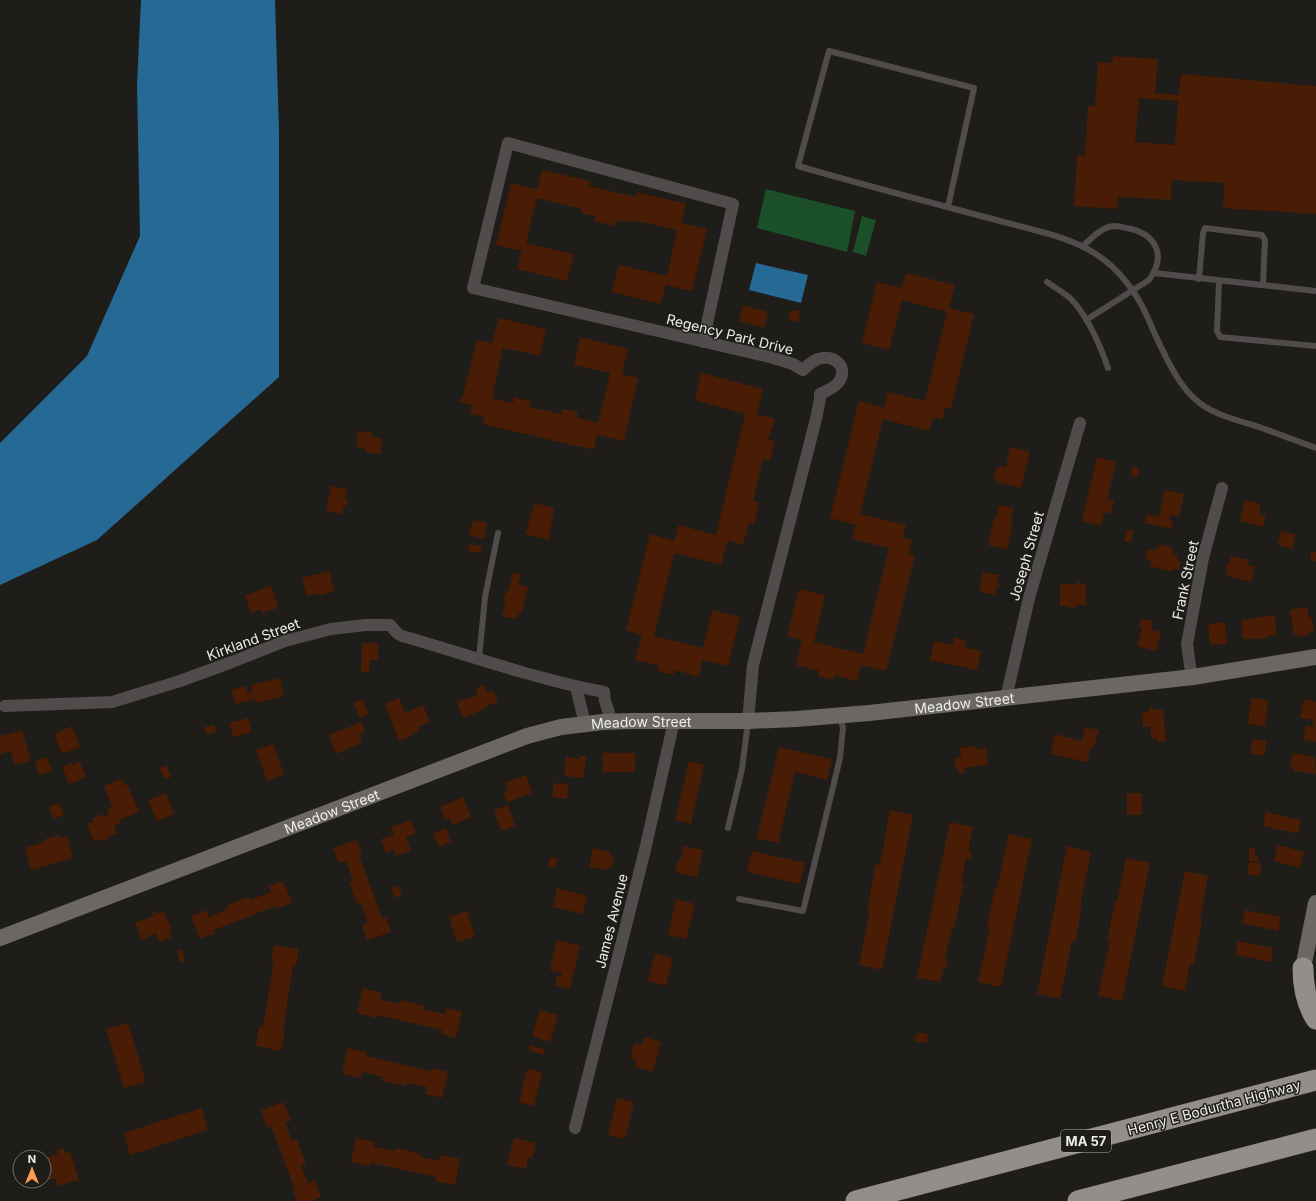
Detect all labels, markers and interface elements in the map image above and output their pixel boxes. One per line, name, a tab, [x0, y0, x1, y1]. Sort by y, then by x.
street label: Regency Park Drive	[665, 310, 795, 358]
street label: Joseph Street	[1005, 509, 1047, 603]
street label: Frank Street	[1168, 539, 1202, 621]
street label: Kirkland Street	[204, 614, 302, 664]
street label: Meadow Street	[913, 688, 1016, 716]
street label: Meadow Street	[590, 713, 692, 732]
street label: Meadow Street	[281, 785, 382, 837]
street label: James Avenue	[591, 872, 631, 970]
street label: Henry E Bodurtha Highway	[1126, 1076, 1303, 1138]
road number: MA 57	[1061, 1130, 1111, 1152]
north arrow	[12, 1149, 52, 1189]
text: N	[28, 1152, 36, 1166]

